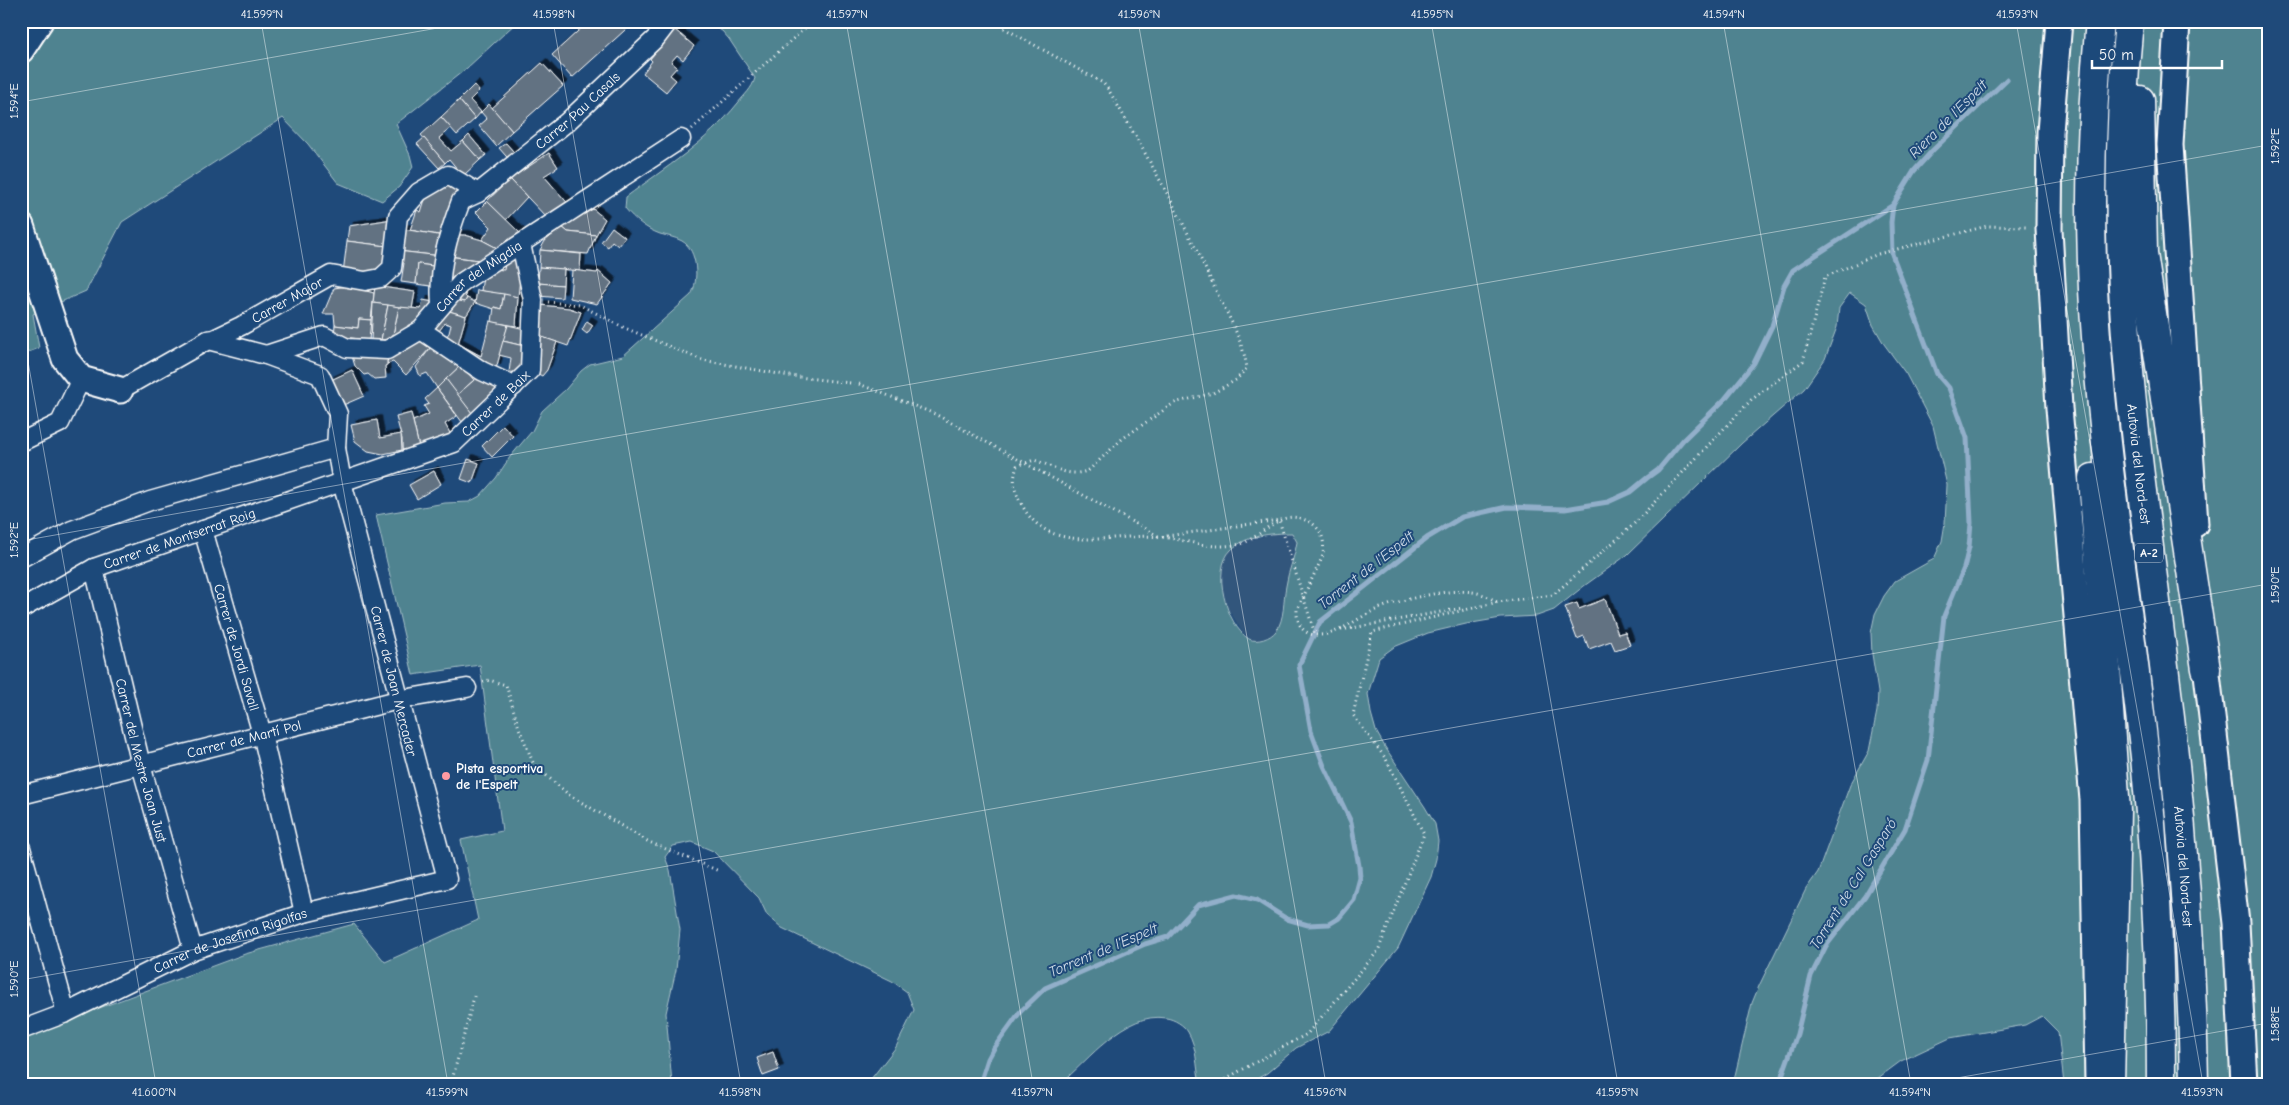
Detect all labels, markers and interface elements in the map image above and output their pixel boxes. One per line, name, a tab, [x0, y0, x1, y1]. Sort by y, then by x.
text: 41.599°N	[241, 7, 283, 21]
text: 41.598°N	[533, 7, 575, 21]
text: 41.597°N	[826, 7, 868, 21]
text: 41.596°N	[1118, 7, 1160, 21]
text: 41.595°N	[1411, 7, 1453, 21]
text: 41.594°N	[1703, 7, 1745, 21]
text: 41.593°N	[1996, 7, 2038, 21]
scale bar	[2092, 38, 2222, 70]
text: 50 m	[2099, 46, 2134, 64]
street label: Carrer Pau Casals	[532, 68, 624, 153]
water label: Riera de l'Espelt	[1905, 75, 1992, 162]
text: 1.594°E	[7, 83, 21, 119]
text: 1.592°E	[2268, 128, 2282, 164]
street label: Carrer del Migdia	[432, 237, 525, 316]
street label: Carrer Major	[249, 273, 326, 327]
street label: Carrer de Baix	[458, 367, 534, 441]
street label: Autovia del Nord-est	[2123, 403, 2154, 526]
street label: Carrer de Montserrat Roig	[101, 505, 258, 573]
text: 1.592°E	[7, 522, 21, 558]
water label: Torrent de l'Espelt	[1314, 526, 1419, 613]
road number: A-2	[2135, 544, 2163, 562]
text: 1.590°E	[2268, 567, 2282, 603]
street label: Carrer de Jordi Savall	[210, 582, 263, 713]
street label: Carrer de Joan Mercader	[367, 604, 421, 758]
street label: Carrer del Mestre Joan Just	[112, 677, 171, 845]
street label: Carrer de Martí Pol	[185, 717, 303, 762]
place label: Pista esportiva de l'Espelt	[456, 760, 543, 793]
marker: Pista esportiva de l'Espelt	[440, 770, 452, 782]
street label: Autovia del Nord-est	[2170, 805, 2196, 928]
water label: Torrent de Cal Gasparó	[1805, 815, 1901, 953]
street label: Carrer de Josefina Rigolfas	[151, 905, 309, 977]
water label: Torrent de l'Espelt	[1046, 918, 1161, 981]
text: 1.590°E	[7, 961, 21, 997]
text: 1.588°E	[2268, 1006, 2282, 1042]
text: 41.600°N	[132, 1085, 176, 1099]
text: 41.599°N	[426, 1085, 468, 1099]
text: 41.598°N	[719, 1085, 761, 1099]
text: 41.597°N	[1011, 1085, 1053, 1099]
text: 41.596°N	[1304, 1085, 1346, 1099]
text: 41.595°N	[1596, 1085, 1638, 1099]
text: 41.594°N	[1889, 1085, 1931, 1099]
text: 41.593°N	[2181, 1085, 2223, 1099]

